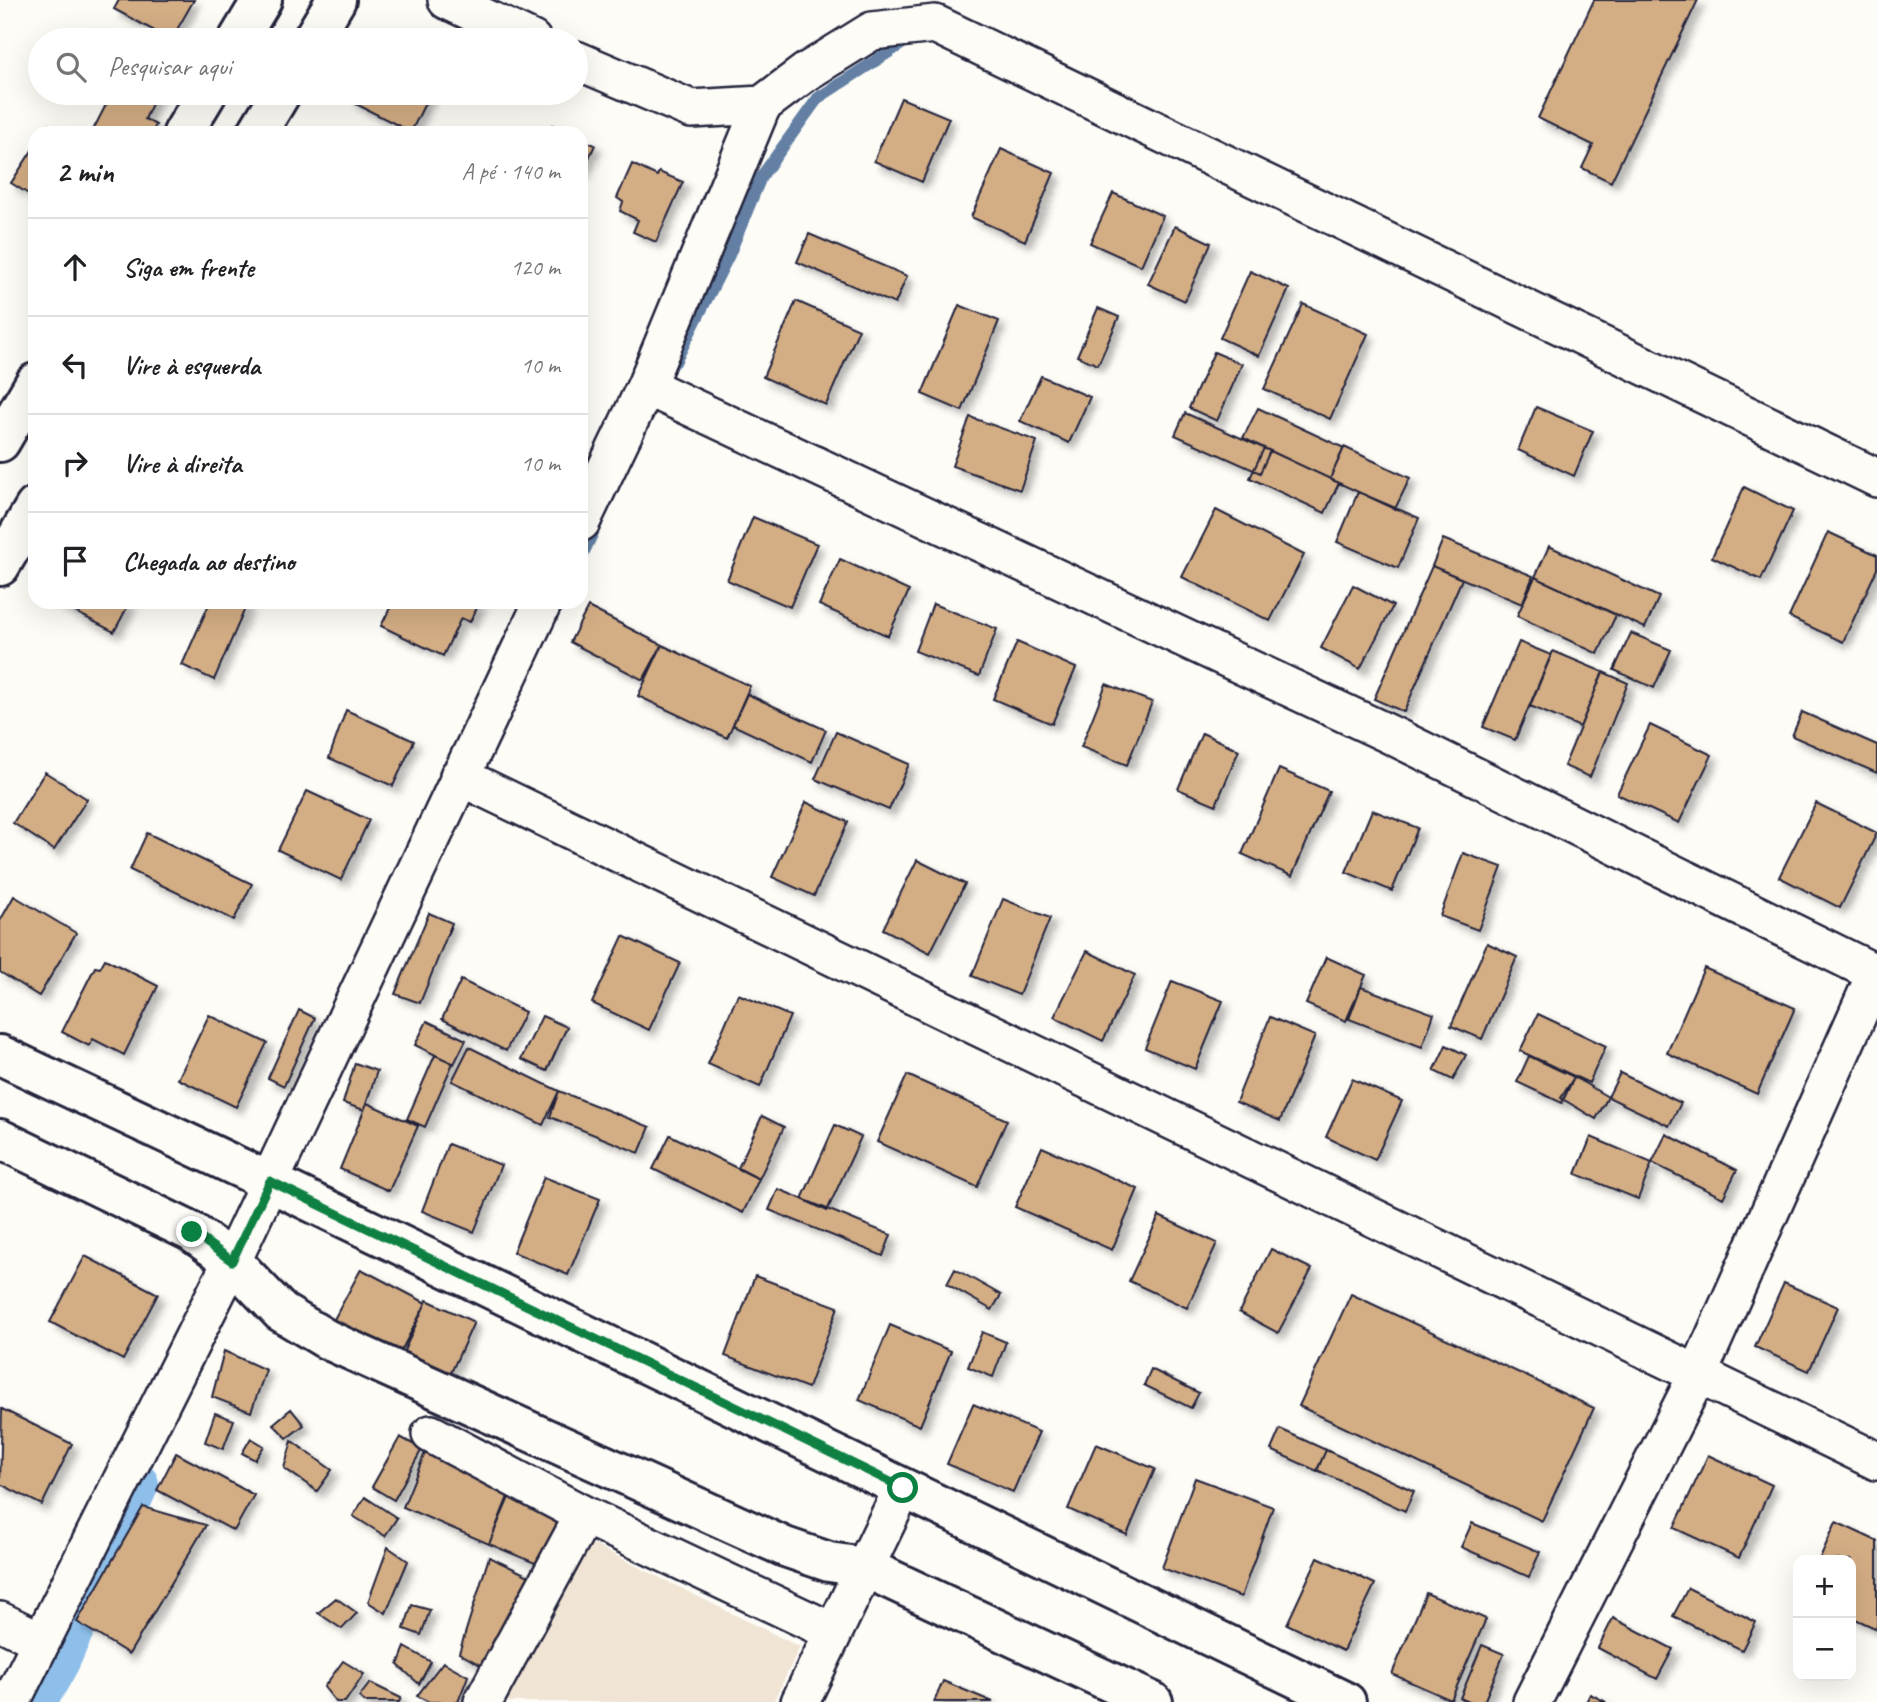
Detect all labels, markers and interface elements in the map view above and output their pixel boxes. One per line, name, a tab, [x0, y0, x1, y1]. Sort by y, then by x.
search box	[28, 28, 588, 105]
icon: search	[52, 48, 90, 86]
text: Pesquisar aqui	[108, 50, 232, 83]
text: 2 min	[56, 153, 113, 191]
text: A pé · 140 m	[462, 157, 560, 186]
icon: ahead	[56, 248, 94, 286]
text: Siga em frente	[123, 251, 254, 284]
text: 120 m	[511, 253, 560, 282]
icon: left	[56, 346, 94, 384]
text: Vire à esquerda	[123, 349, 260, 382]
text: 10 m	[521, 351, 560, 380]
icon: right	[56, 444, 94, 482]
text: Vire à direita	[123, 447, 242, 480]
text: 10 m	[521, 449, 560, 478]
icon: arrive	[56, 542, 94, 580]
text: Chegada ao destino	[123, 545, 295, 578]
route end	[176, 1216, 207, 1247]
route start	[887, 1472, 918, 1503]
map controls	[1793, 1555, 1856, 1681]
button: +	[1793, 1555, 1856, 1618]
button: −	[1793, 1618, 1856, 1681]

